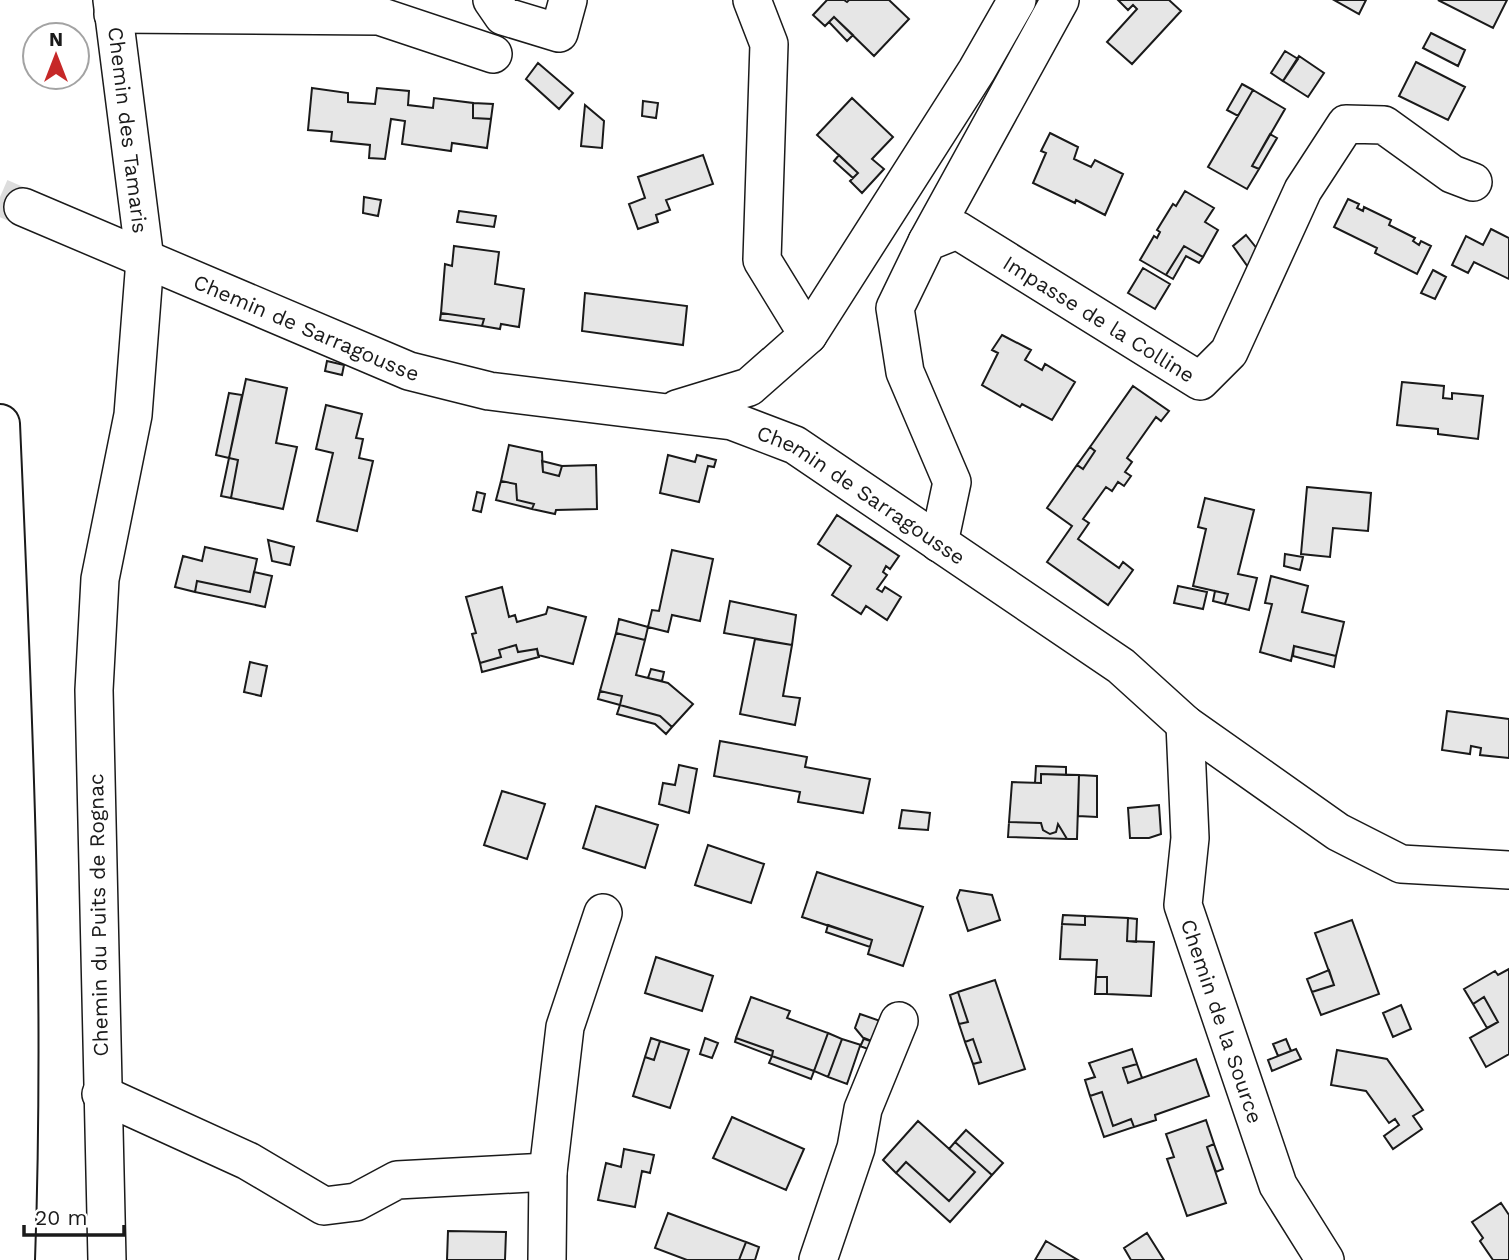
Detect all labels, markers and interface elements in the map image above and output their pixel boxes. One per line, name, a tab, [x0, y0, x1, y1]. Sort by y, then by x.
north arrow	[21, 21, 91, 91]
street label: Chemin des Tamaris	[103, 25, 153, 235]
text: N	[49, 28, 63, 51]
street label: Impasse de la Colline	[999, 250, 1200, 387]
street label: Chemin de Sarragousse	[190, 268, 422, 386]
street label: Chemin de Sarragousse	[754, 419, 970, 569]
street label: Chemin du Puits de Rognac	[83, 773, 113, 1057]
street label: Chemin de la Source	[1176, 916, 1269, 1126]
scale bar	[24, 1194, 124, 1238]
text: 20 m	[35, 1205, 87, 1230]

